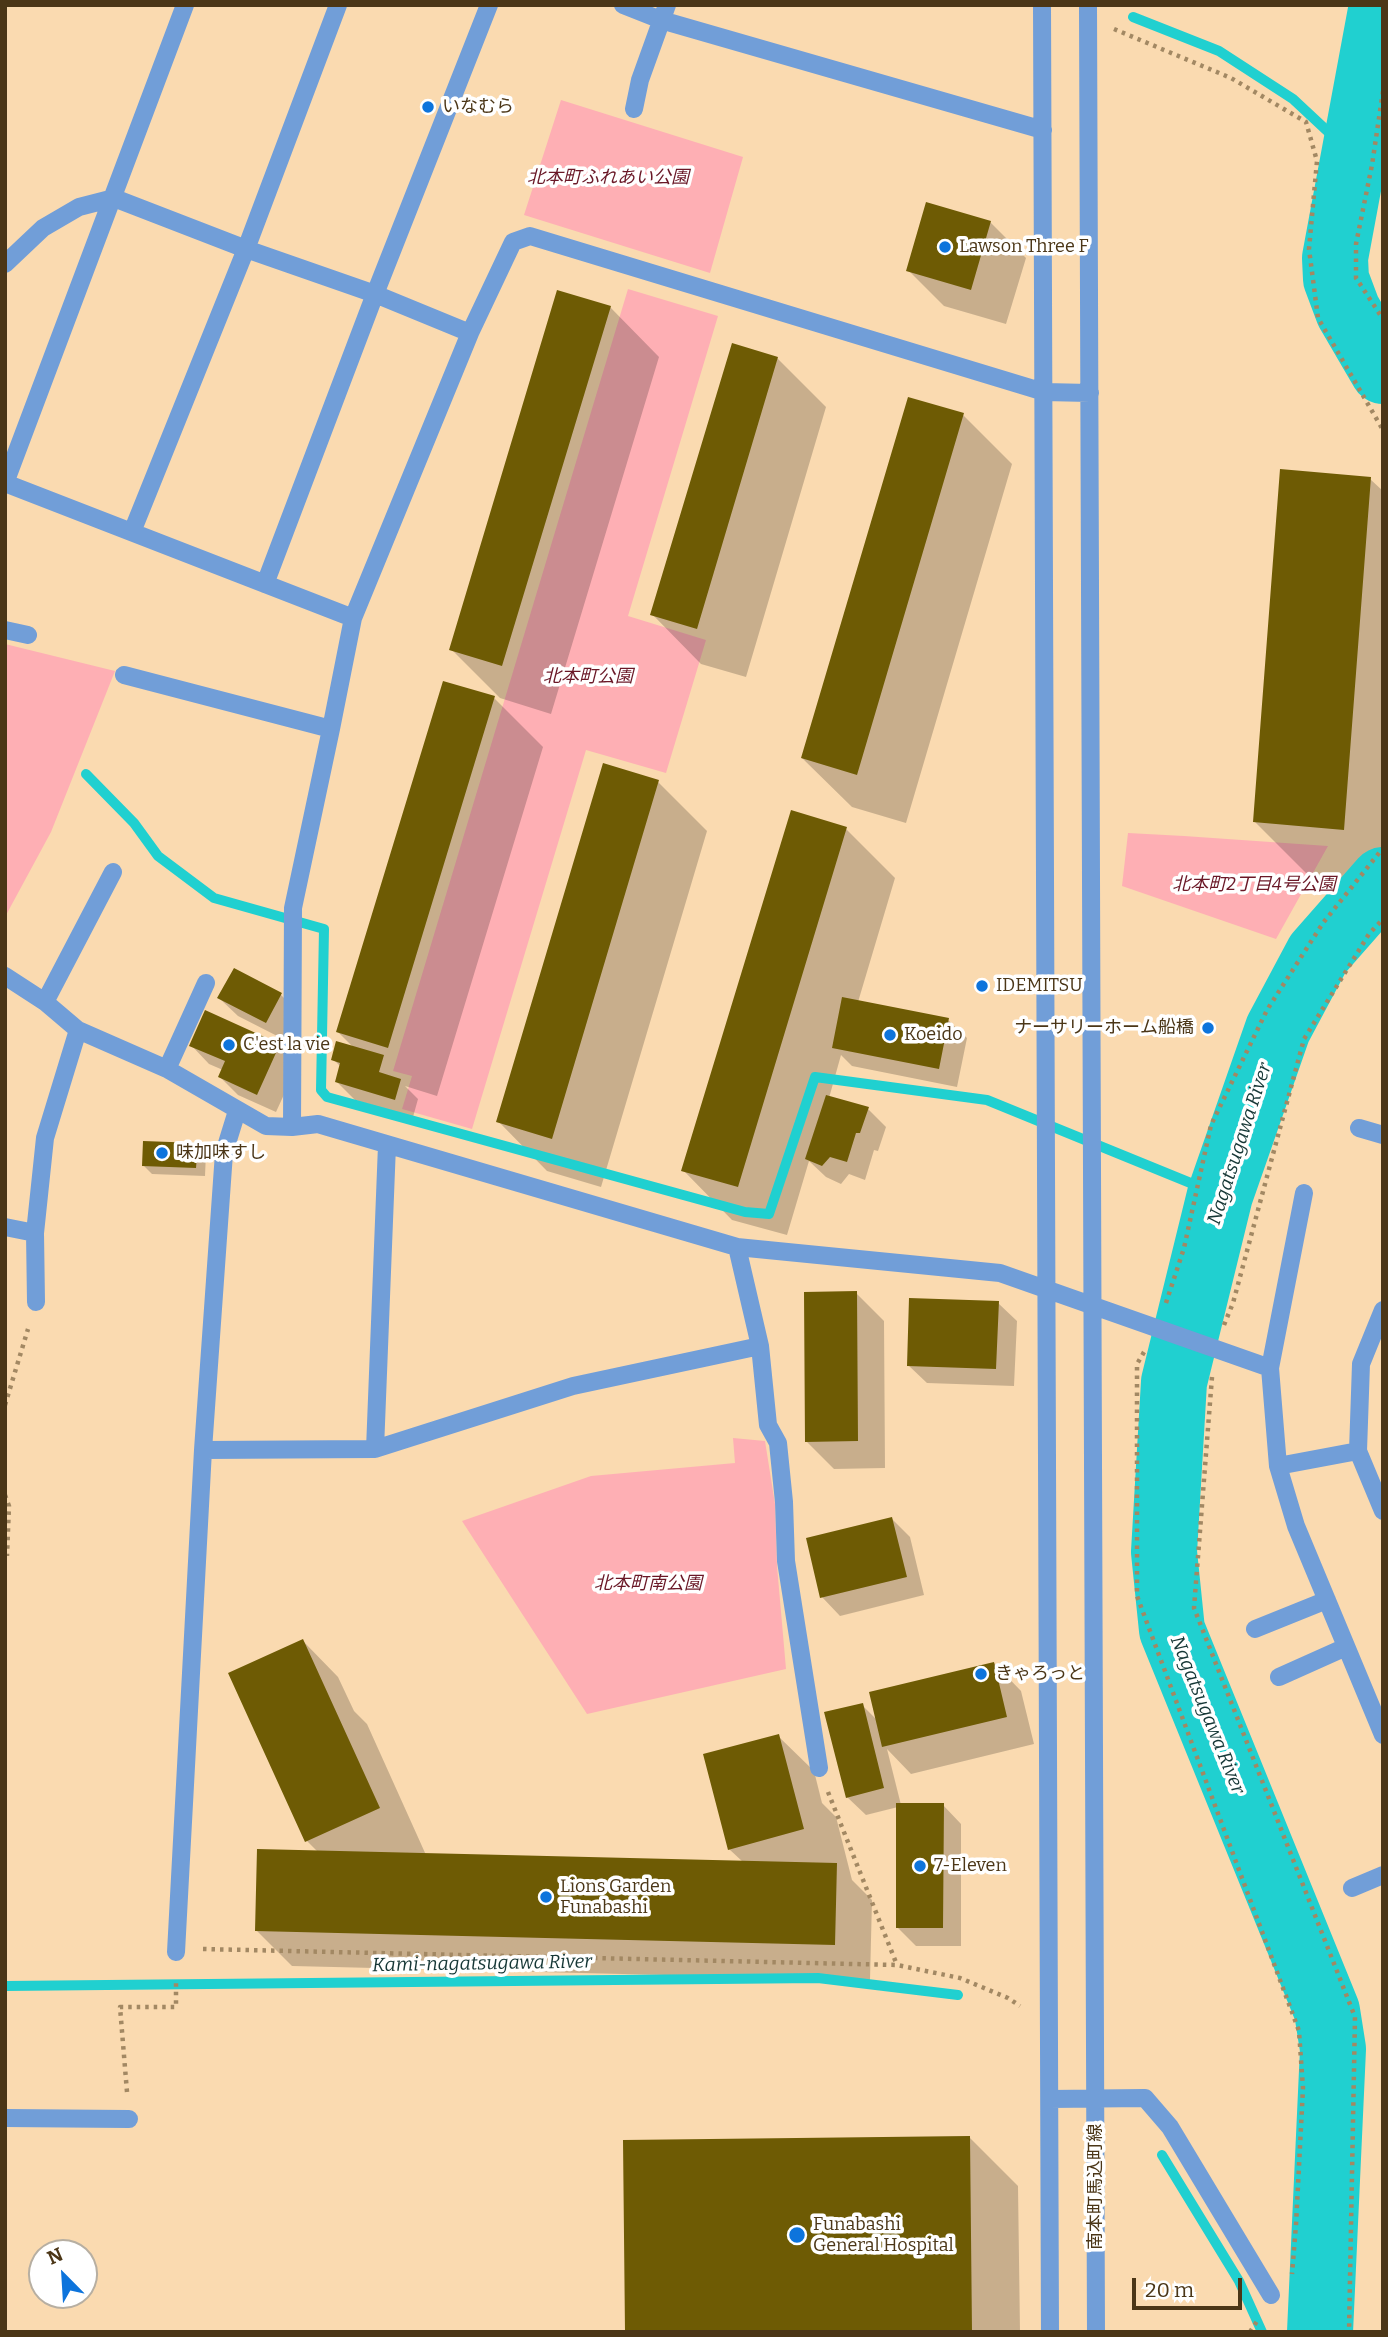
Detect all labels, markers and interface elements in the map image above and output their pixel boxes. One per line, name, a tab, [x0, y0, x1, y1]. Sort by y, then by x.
place label: いなむら	[442, 96, 514, 118]
marker: いなむら	[420, 99, 436, 115]
park label: 北本町ふれあい公園	[527, 167, 689, 189]
place label: Lawson Three F	[959, 236, 1089, 258]
marker: Lawson Three F	[937, 239, 953, 255]
park label: 北本町公園	[543, 666, 633, 688]
park label: 北本町2丁目4号公園	[1172, 874, 1336, 896]
place label: IDEMITSU	[996, 975, 1083, 997]
marker: IDEMITSU	[974, 978, 990, 994]
place label: ナーサリーホーム船橋	[1014, 1017, 1194, 1039]
marker: ナーサリーホーム船橋	[1200, 1020, 1216, 1036]
place label: Koeido	[904, 1024, 963, 1046]
marker: Koeido	[882, 1027, 898, 1043]
place label: C'est la vie	[243, 1034, 330, 1056]
marker: C'est la vie	[221, 1037, 237, 1053]
water label: Nagatsugawa River	[1203, 1060, 1277, 1228]
place label: 味加味すし	[176, 1142, 266, 1164]
marker: 味加味すし	[154, 1145, 170, 1161]
park label: 北本町南公園	[594, 1573, 702, 1595]
water label: Nagatsugawa River	[1165, 1633, 1249, 1797]
place label: きゃろっと	[995, 1663, 1085, 1685]
marker: きゃろっと	[973, 1666, 989, 1682]
place label: 7-Eleven	[934, 1855, 1007, 1877]
marker: 7-Eleven	[912, 1858, 928, 1874]
place label: Lions Garden Funabashi	[560, 1876, 671, 1918]
marker: Lions Garden Funabashi	[538, 1889, 554, 1905]
water label: Kami-nagatsugawa River	[372, 1951, 592, 1977]
street label: 南本町馬込町線	[1085, 2124, 1107, 2250]
place label: Funabashi General Hospital	[813, 2214, 954, 2256]
marker: Funabashi General Hospital	[787, 2225, 807, 2245]
north arrow	[28, 2239, 98, 2309]
text: N	[44, 2243, 66, 2270]
scale bar	[1136, 2264, 1246, 2308]
text: 20 m	[1145, 2277, 1194, 2303]

